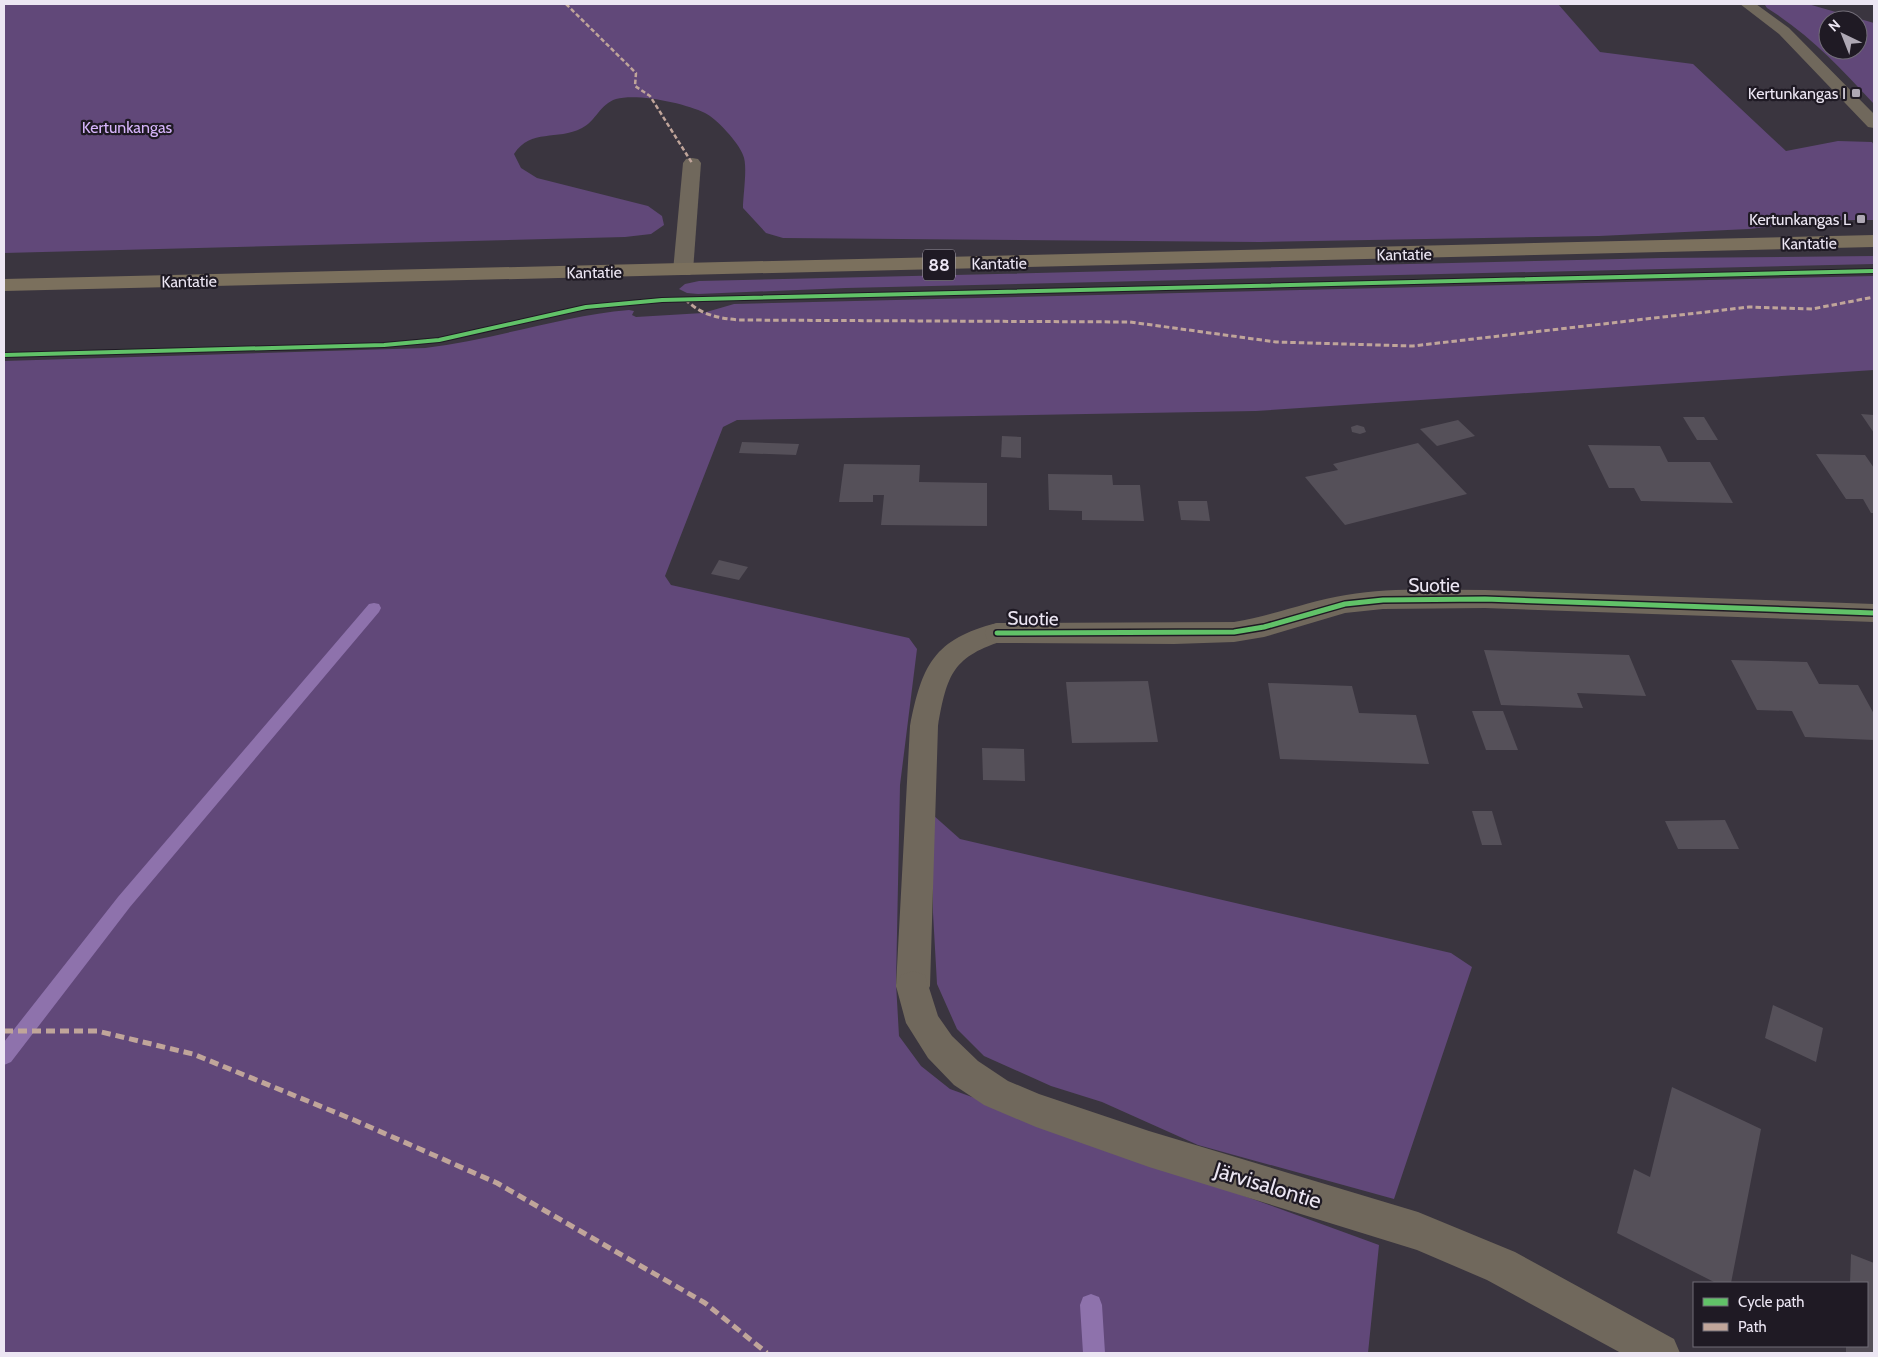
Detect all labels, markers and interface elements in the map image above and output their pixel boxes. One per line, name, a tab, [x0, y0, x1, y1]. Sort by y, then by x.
north arrow	[1818, 10, 1868, 60]
text: N	[1824, 16, 1844, 35]
place label: Kertunkangas I	[1748, 84, 1846, 103]
marker: Kertunkangas I	[1850, 87, 1862, 99]
park label: Kertunkangas	[82, 118, 173, 137]
place label: Kertunkangas L	[1749, 210, 1851, 229]
marker: Kertunkangas L	[1855, 213, 1867, 225]
street label: Kantatie	[1781, 234, 1837, 253]
street label: Kantatie	[1376, 245, 1432, 264]
road number: 88	[923, 250, 955, 280]
street label: Kantatie	[971, 254, 1027, 273]
street label: Kantatie	[566, 263, 622, 282]
street label: Kantatie	[161, 272, 217, 291]
street label: Suotie	[1408, 574, 1460, 597]
street label: Suotie	[1007, 607, 1059, 630]
street label: Järvisalontie	[1210, 1156, 1325, 1215]
legend	[1693, 1282, 1868, 1347]
text: Cycle path	[1738, 1293, 1804, 1311]
text: Path	[1738, 1318, 1767, 1336]

